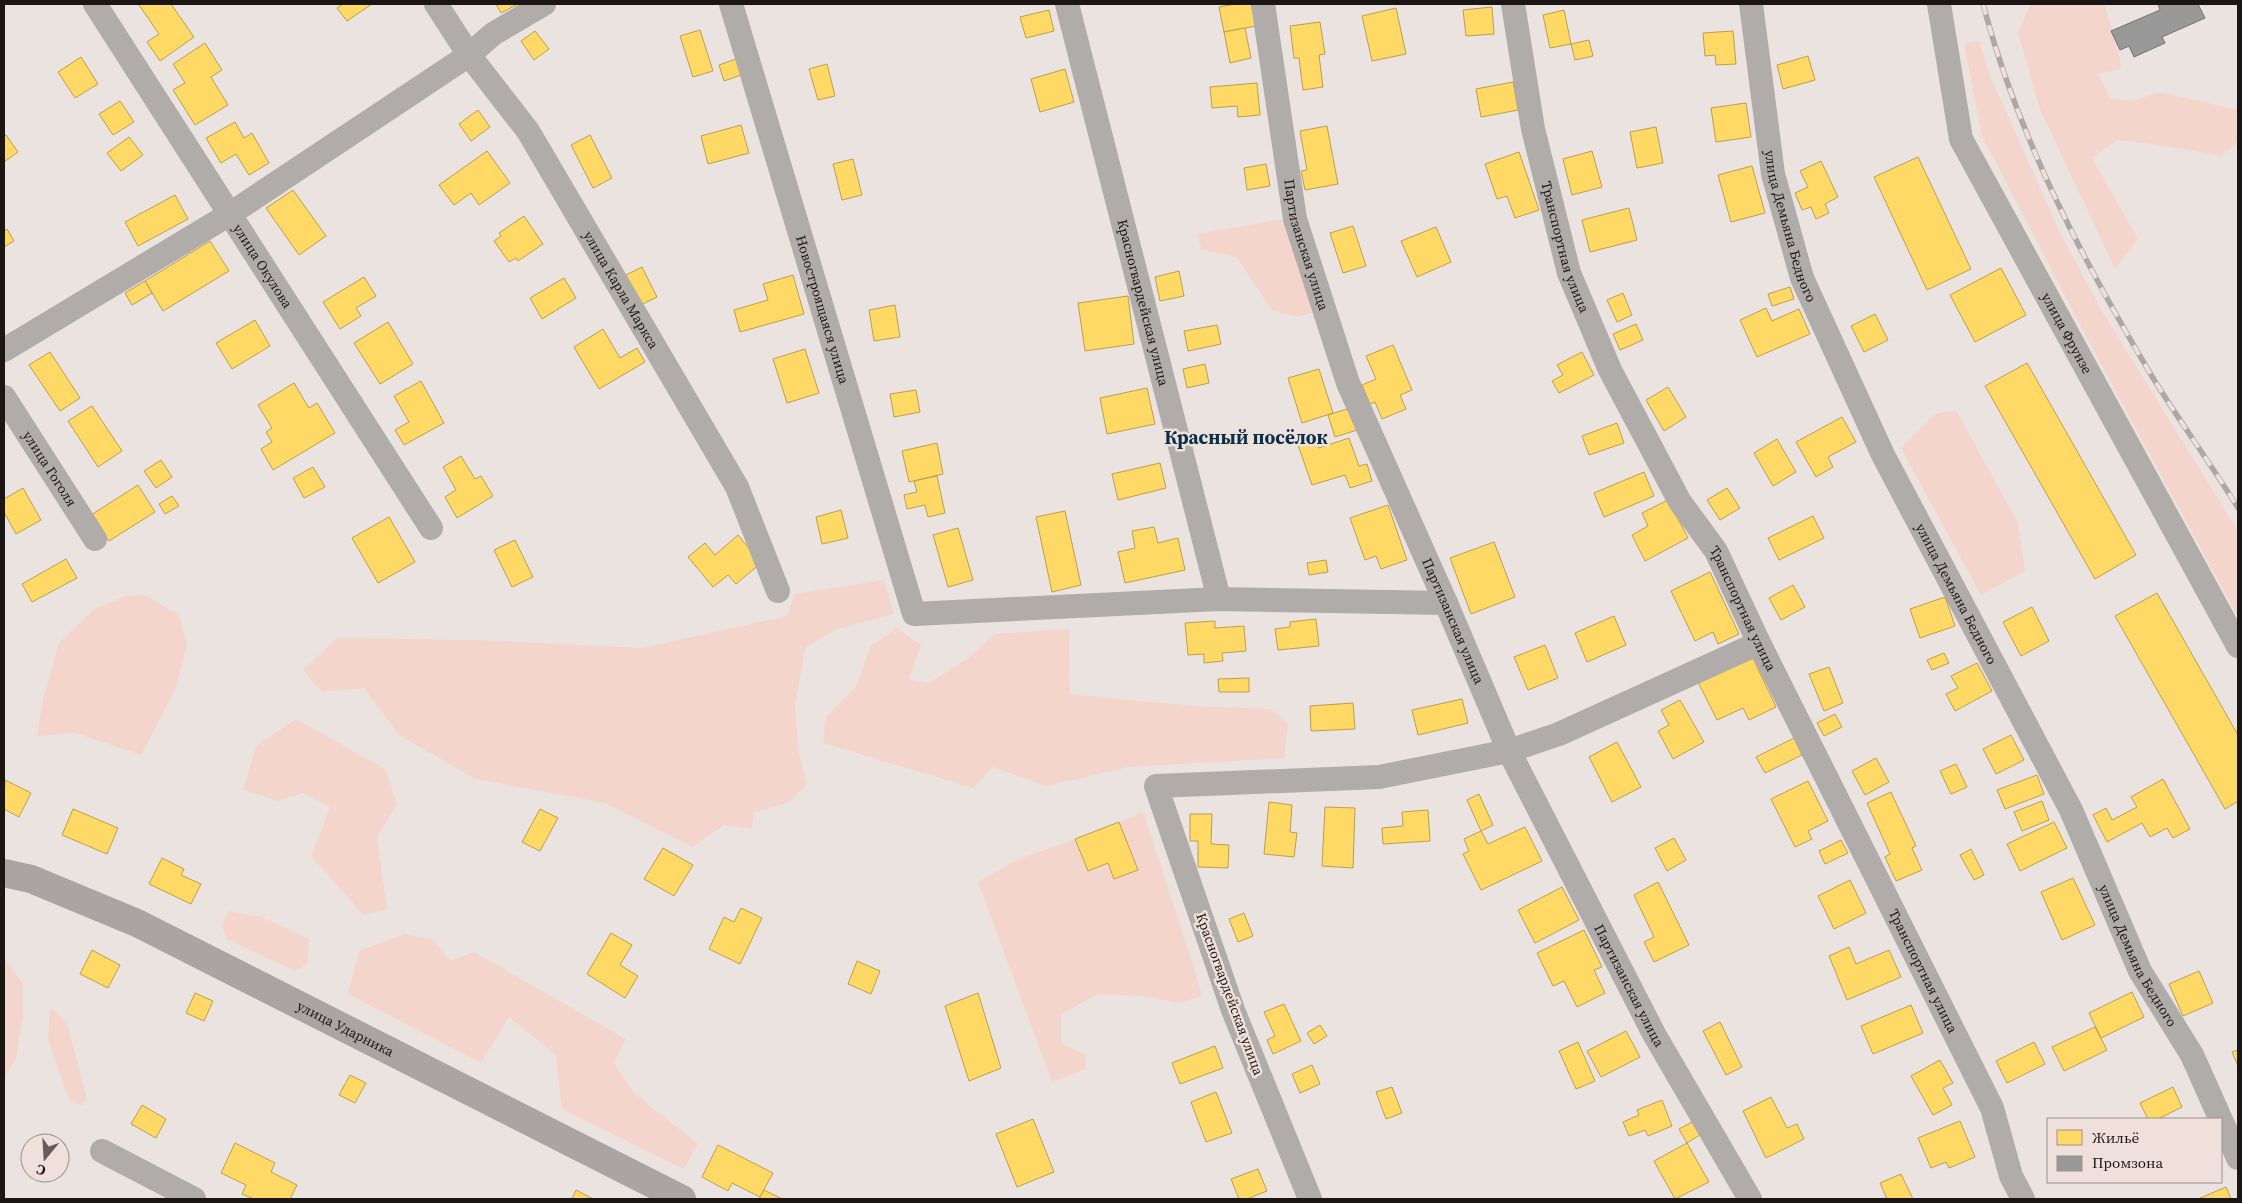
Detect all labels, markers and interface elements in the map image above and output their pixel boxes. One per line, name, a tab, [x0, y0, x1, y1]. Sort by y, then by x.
street label: улица Демьяна Бедного	[1760, 149, 1822, 305]
street label: Партизанская улица	[1279, 178, 1334, 314]
street label: Транспортная улица	[1536, 179, 1595, 316]
street label: Красногвардейская улица	[1112, 217, 1174, 389]
street label: улица Окулова	[228, 220, 298, 313]
street label: улица Карла Маркса	[579, 227, 664, 353]
street label: Новостроящаяся улица	[791, 233, 855, 387]
street label: улица Фрунзе	[2037, 289, 2097, 377]
district label: Красный посёлок	[1164, 424, 1329, 450]
street label: улица Гоголя	[18, 427, 82, 510]
street label: улица Демьяна Бедного	[1911, 519, 2002, 668]
street label: Транспортная улица	[1705, 541, 1782, 675]
street label: Партизанская улица	[1417, 555, 1490, 688]
street label: улица Демьяна Бедного	[2094, 881, 2182, 1031]
street label: Транспортная улица	[1884, 906, 1963, 1037]
street label: Красногвардейская улица	[1191, 910, 1269, 1079]
street label: Партизанская улица	[1589, 921, 1670, 1051]
street label: улица Ударника	[293, 996, 398, 1062]
legend	[2047, 1118, 2222, 1183]
text: Жильё	[2092, 1127, 2140, 1148]
north arrow	[20, 1133, 70, 1183]
text: Промзона	[2092, 1152, 2163, 1173]
text: С	[33, 1159, 48, 1181]

